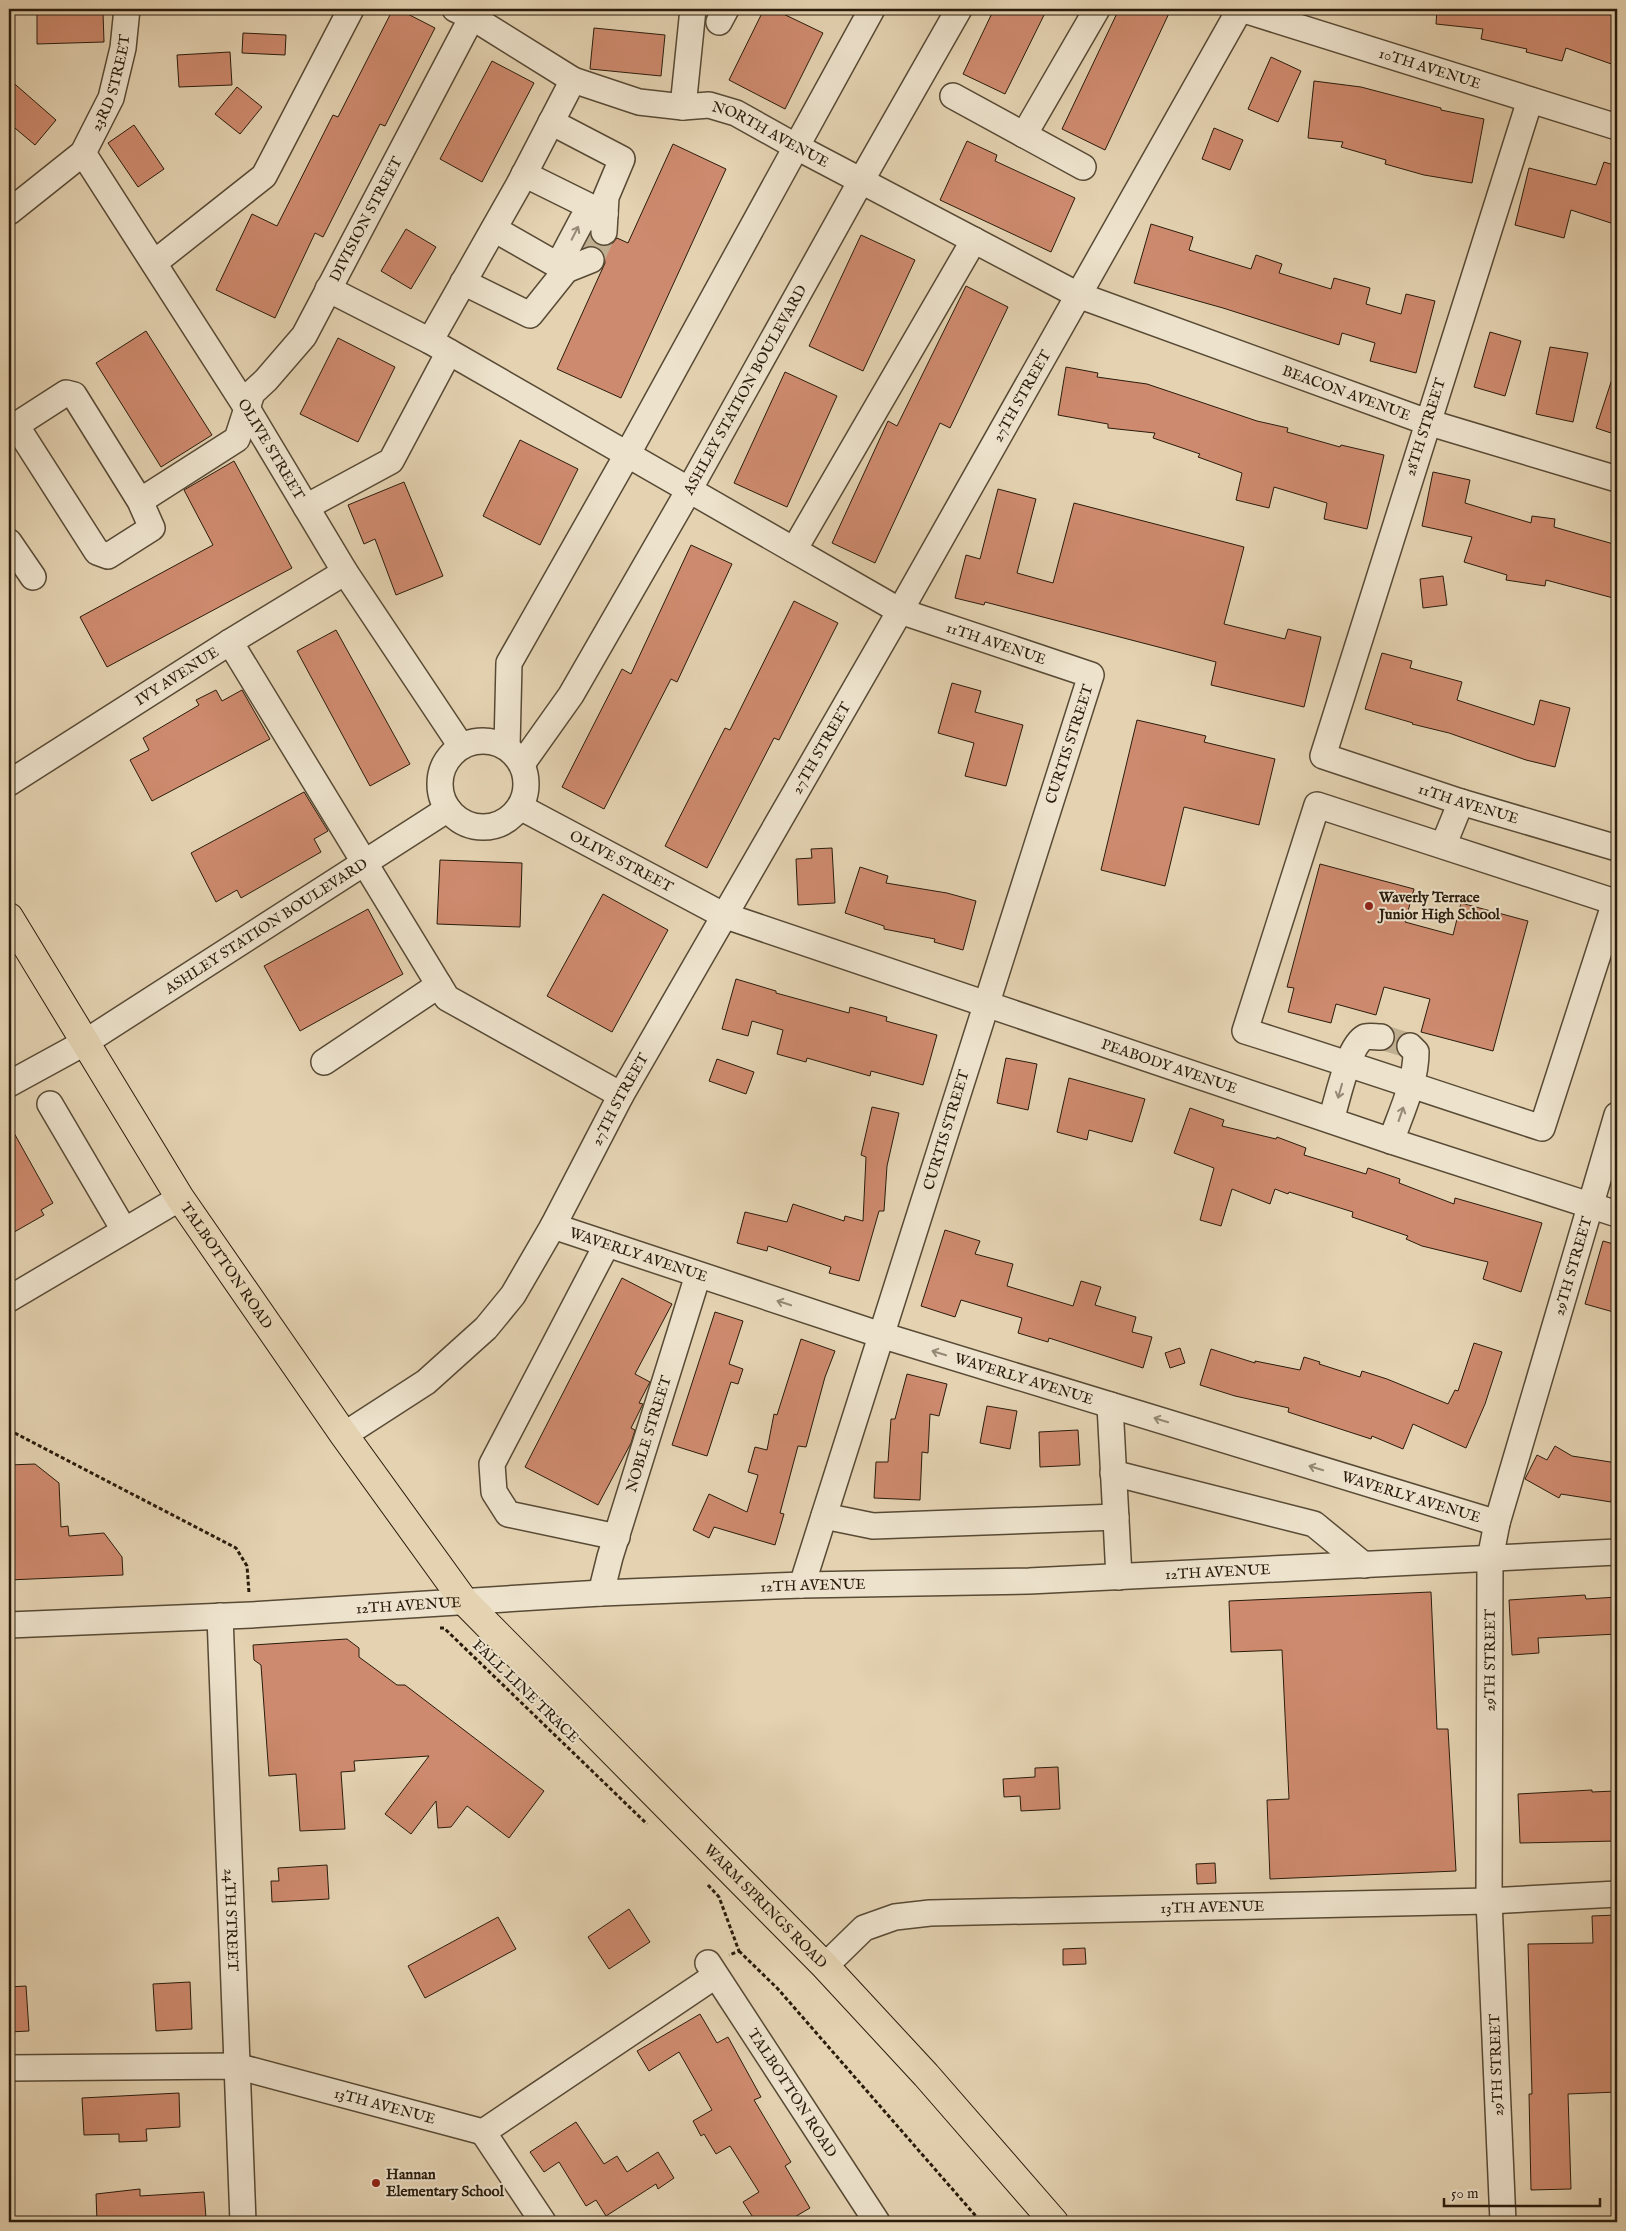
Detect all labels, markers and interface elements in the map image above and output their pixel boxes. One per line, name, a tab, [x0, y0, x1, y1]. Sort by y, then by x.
street label: 23RD STREET	[87, 33, 134, 135]
street label: 10TH AVENUE	[1376, 44, 1483, 94]
street label: NORTH AVENUE	[710, 97, 832, 172]
street label: DIVISION STREET	[325, 153, 407, 285]
one-way arrow	[570, 226, 580, 241]
street label: ASHLEY STATION BOULEVARD	[679, 282, 811, 499]
street label: 27TH STREET	[988, 347, 1055, 446]
street label: BEACON AVENUE	[1279, 361, 1413, 425]
street label: 28TH STREET	[1401, 376, 1450, 478]
street label: OLIVE STREET	[233, 395, 309, 503]
street label: 11TH AVENUE	[944, 618, 1048, 669]
street label: IVY AVENUE	[132, 643, 223, 710]
street label: CURTIS STREET	[1041, 682, 1098, 806]
street label: 27TH STREET	[788, 699, 855, 797]
street label: 11TH AVENUE	[1416, 779, 1521, 828]
street label: OLIVE STREET	[566, 826, 676, 897]
street label: ASHLEY STATION BOULEVARD	[161, 854, 371, 999]
place label: Waverly Terrace Junior High School	[1377, 888, 1501, 924]
marker: Waverly Terrace Junior High School	[1363, 900, 1375, 912]
street label: PEABODY AVENUE	[1099, 1035, 1239, 1098]
street label: 27TH STREET	[587, 1050, 653, 1149]
street label: CURTIS STREET	[919, 1068, 974, 1192]
one-way arrow	[1334, 1083, 1344, 1099]
one-way arrow	[1396, 1106, 1406, 1122]
street label: TALBOTTON ROAD	[176, 1199, 277, 1333]
street label: 29TH STREET	[1550, 1214, 1597, 1318]
street label: WAVERLY AVENUE	[567, 1223, 710, 1287]
one-way arrow	[776, 1298, 792, 1308]
one-way arrow	[931, 1347, 947, 1357]
street label: WAVERLY AVENUE	[952, 1349, 1095, 1409]
street label: NOBLE STREET	[622, 1373, 676, 1495]
one-way arrow	[1153, 1415, 1169, 1425]
one-way arrow	[1309, 1462, 1325, 1472]
street label: WAVERLY AVENUE	[1339, 1467, 1483, 1527]
street label: 12TH AVENUE	[1165, 1560, 1271, 1584]
street label: 12TH AVENUE	[760, 1575, 866, 1597]
street label: 12TH AVENUE	[355, 1593, 462, 1618]
street label: 29TH STREET	[1481, 1609, 1500, 1712]
street label: FALL LINE TRACE	[468, 1636, 583, 1747]
street label: WARM SPRINGS ROAD	[700, 1840, 831, 1973]
street label: 24TH STREET	[220, 1868, 242, 1972]
street label: 13TH AVENUE	[1160, 1897, 1265, 1918]
street label: 29TH STREET	[1485, 2013, 1508, 2116]
street label: TALBOTTON ROAD	[743, 2025, 841, 2161]
street label: 13TH AVENUE	[332, 2084, 437, 2129]
place label: Hannan Elementary School	[386, 2165, 505, 2201]
scale bar	[1444, 2176, 1600, 2208]
marker: Hannan Elementary School	[370, 2177, 382, 2189]
text: 50 m	[1451, 2184, 1479, 2203]

